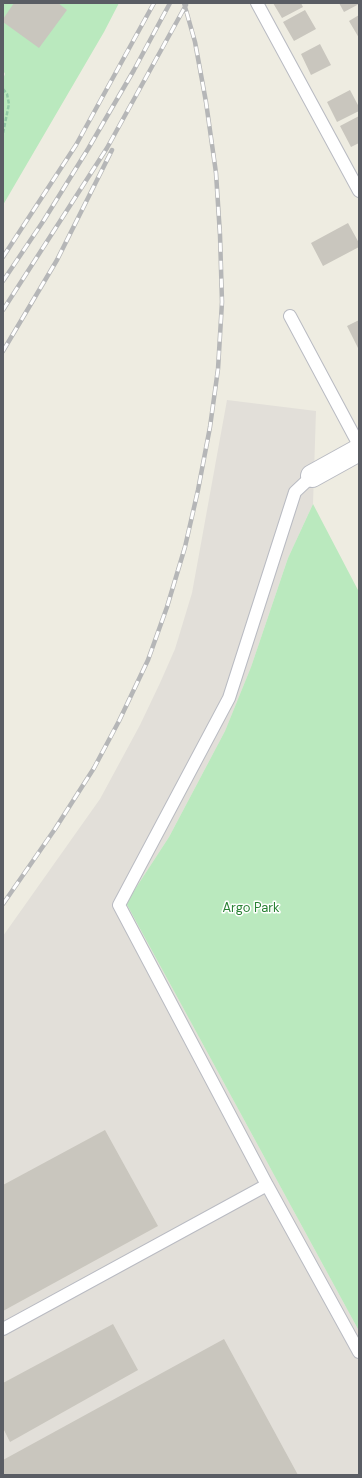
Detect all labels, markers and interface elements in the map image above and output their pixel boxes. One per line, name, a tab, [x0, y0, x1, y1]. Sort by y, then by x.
park label: Argo Park	[222, 901, 280, 917]

